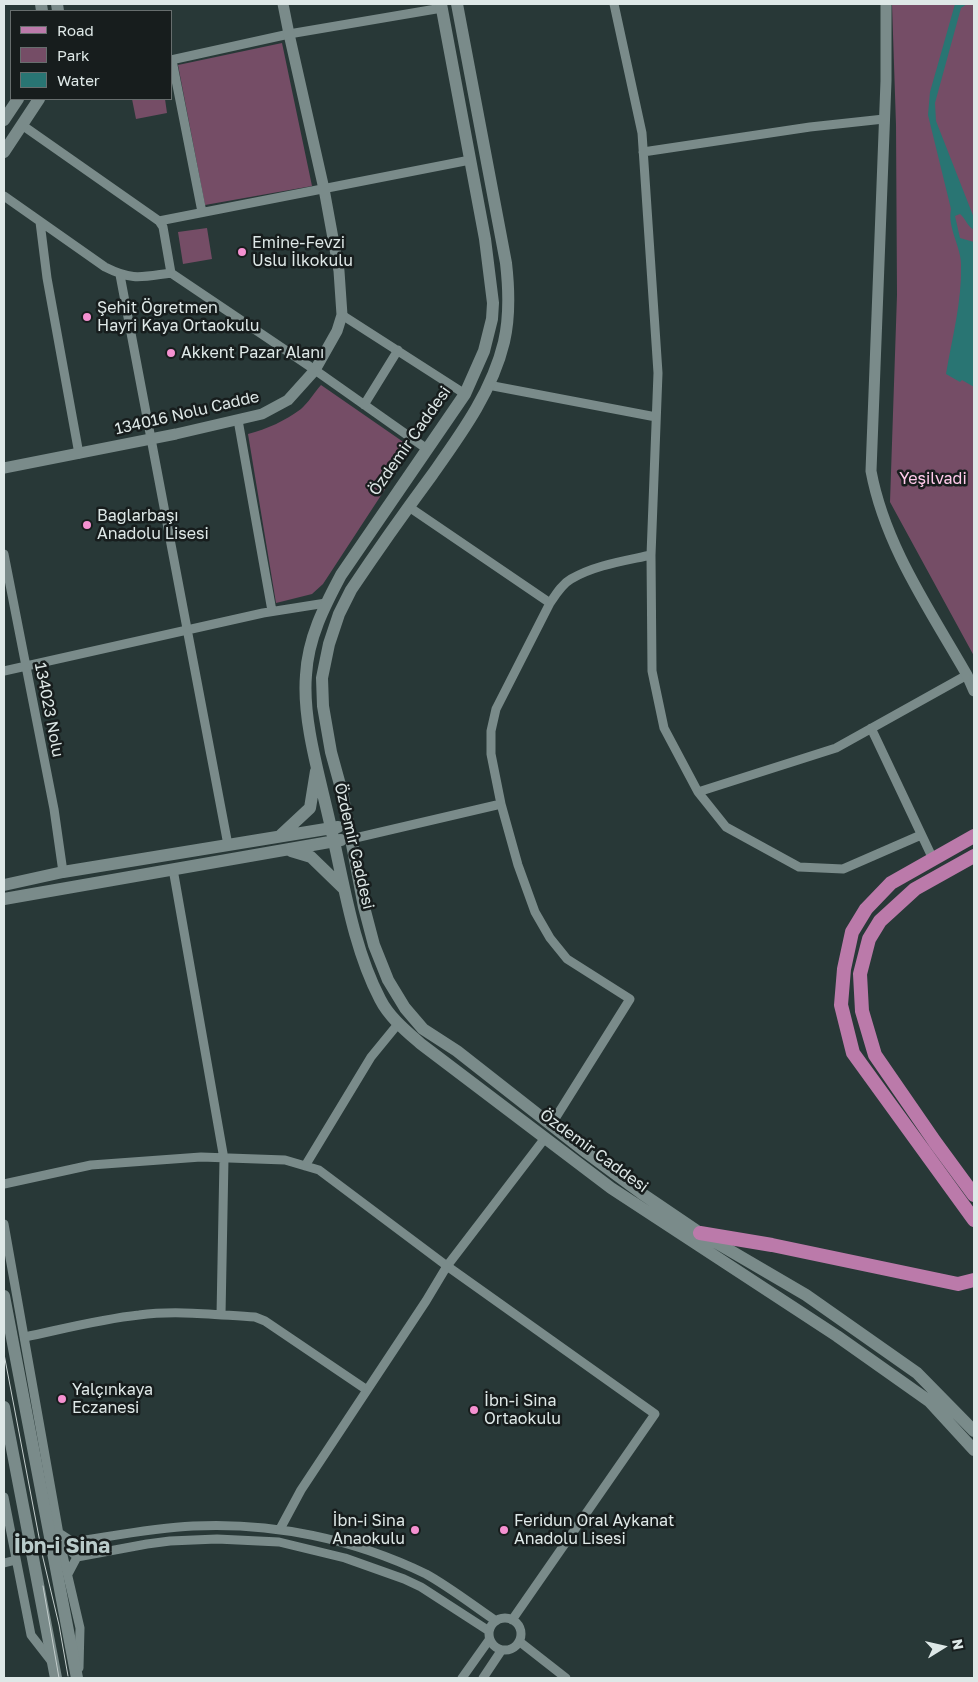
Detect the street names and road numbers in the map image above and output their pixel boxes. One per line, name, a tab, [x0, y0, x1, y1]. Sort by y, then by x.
street label: Özdemir Caddesi	[365, 383, 455, 499]
street label: 134016 Nolu Cadde	[113, 387, 261, 439]
street label: 134023 Nolu	[30, 661, 68, 759]
street label: Özdemir Caddesi	[330, 781, 378, 911]
street label: Özdemir Caddesi	[536, 1105, 652, 1197]

